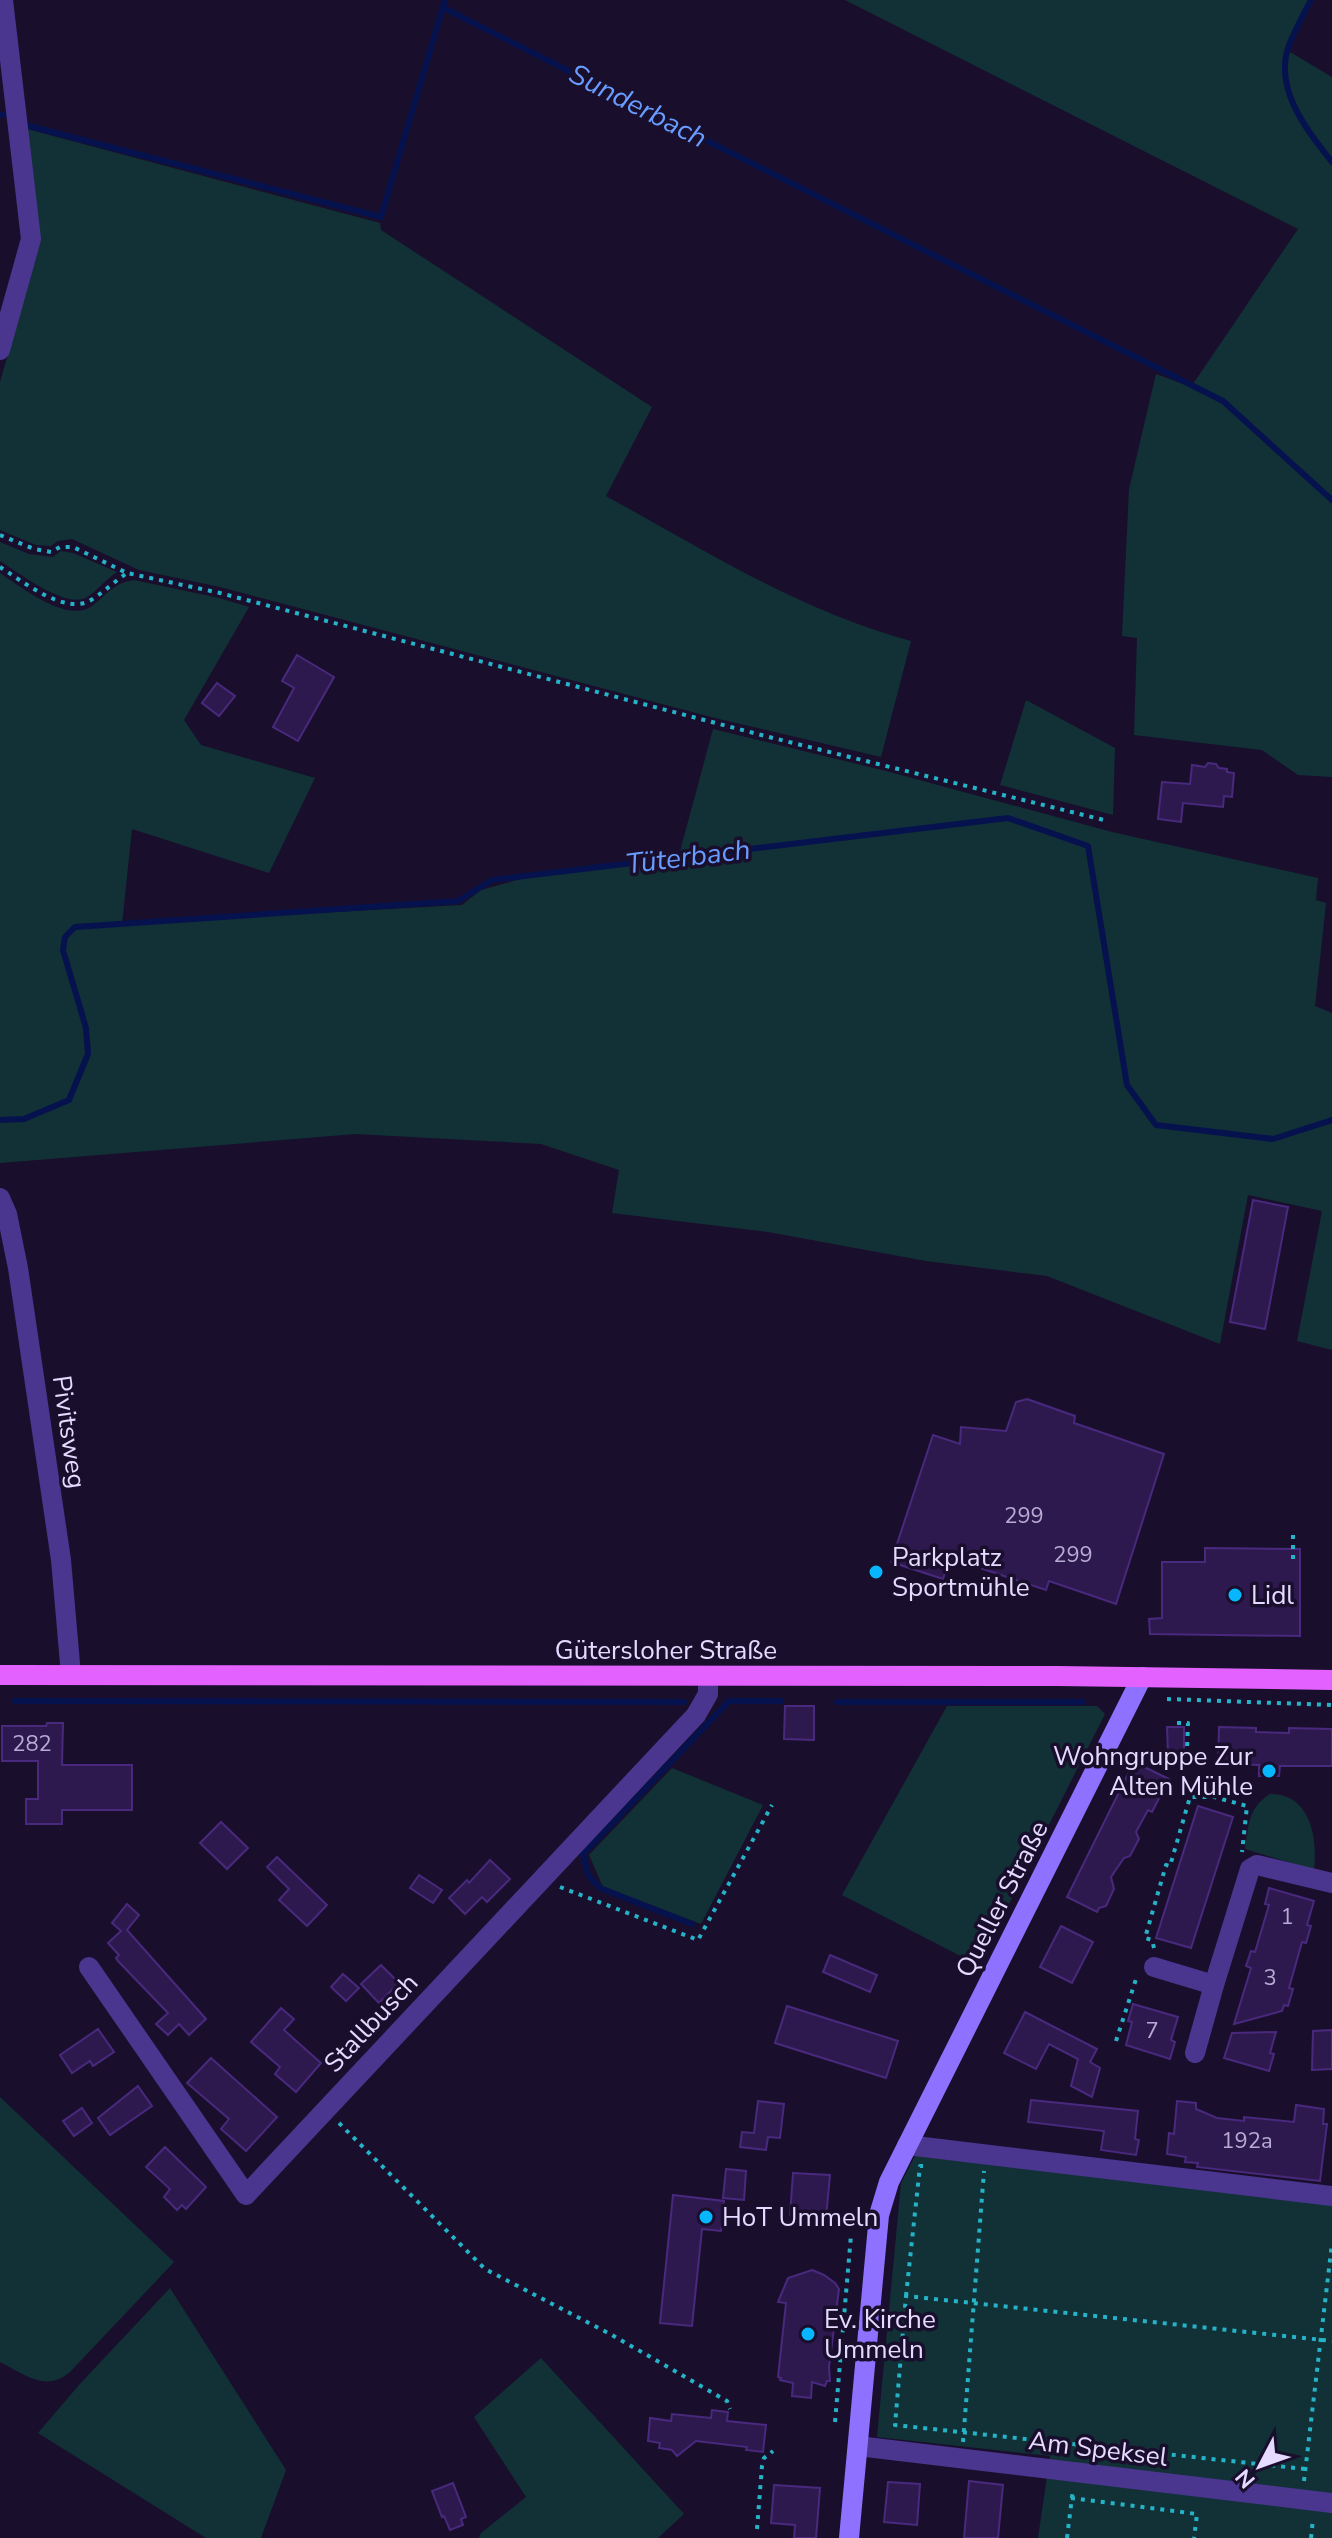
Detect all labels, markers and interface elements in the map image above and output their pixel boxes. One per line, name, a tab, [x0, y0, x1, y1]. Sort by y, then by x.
water label: Sunderbach	[562, 55, 714, 157]
water label: Tüterbach	[624, 831, 752, 883]
street label: Pivitsweg	[44, 1373, 94, 1491]
house number: 299	[1004, 1501, 1044, 1531]
place label: Parkplatz Sportmühle	[892, 1540, 1030, 1605]
house number: 299	[1053, 1540, 1093, 1570]
marker: Parkplatz Sportmühle	[867, 1563, 885, 1581]
place label: Lidl	[1251, 1578, 1294, 1613]
marker: Lidl	[1226, 1586, 1244, 1604]
street label: Gütersloher Straße	[555, 1633, 777, 1668]
house number: 282	[12, 1729, 52, 1759]
place label: Wohngruppe Zur Alten Mühle	[1053, 1739, 1254, 1804]
marker: Wohngruppe Zur Alten Mühle	[1260, 1762, 1278, 1780]
street label: Queller Straße	[948, 1815, 1056, 1983]
house number: 1	[1280, 1902, 1294, 1932]
house number: 3	[1263, 1963, 1277, 1993]
street label: Stallbusch	[316, 1966, 426, 2080]
house number: 7	[1145, 2016, 1159, 2046]
house number: 192a	[1221, 2126, 1273, 2156]
place label: HoT Ummeln	[722, 2200, 878, 2235]
marker: HoT Ummeln	[697, 2208, 715, 2226]
place label: Ev. Kirche Ummeln	[824, 2302, 936, 2367]
marker: Ev. Kirche Ummeln	[799, 2325, 817, 2343]
street label: Am Speksel	[1027, 2423, 1170, 2475]
north arrow	[1220, 2426, 1300, 2506]
text: N	[1229, 2462, 1262, 2495]

